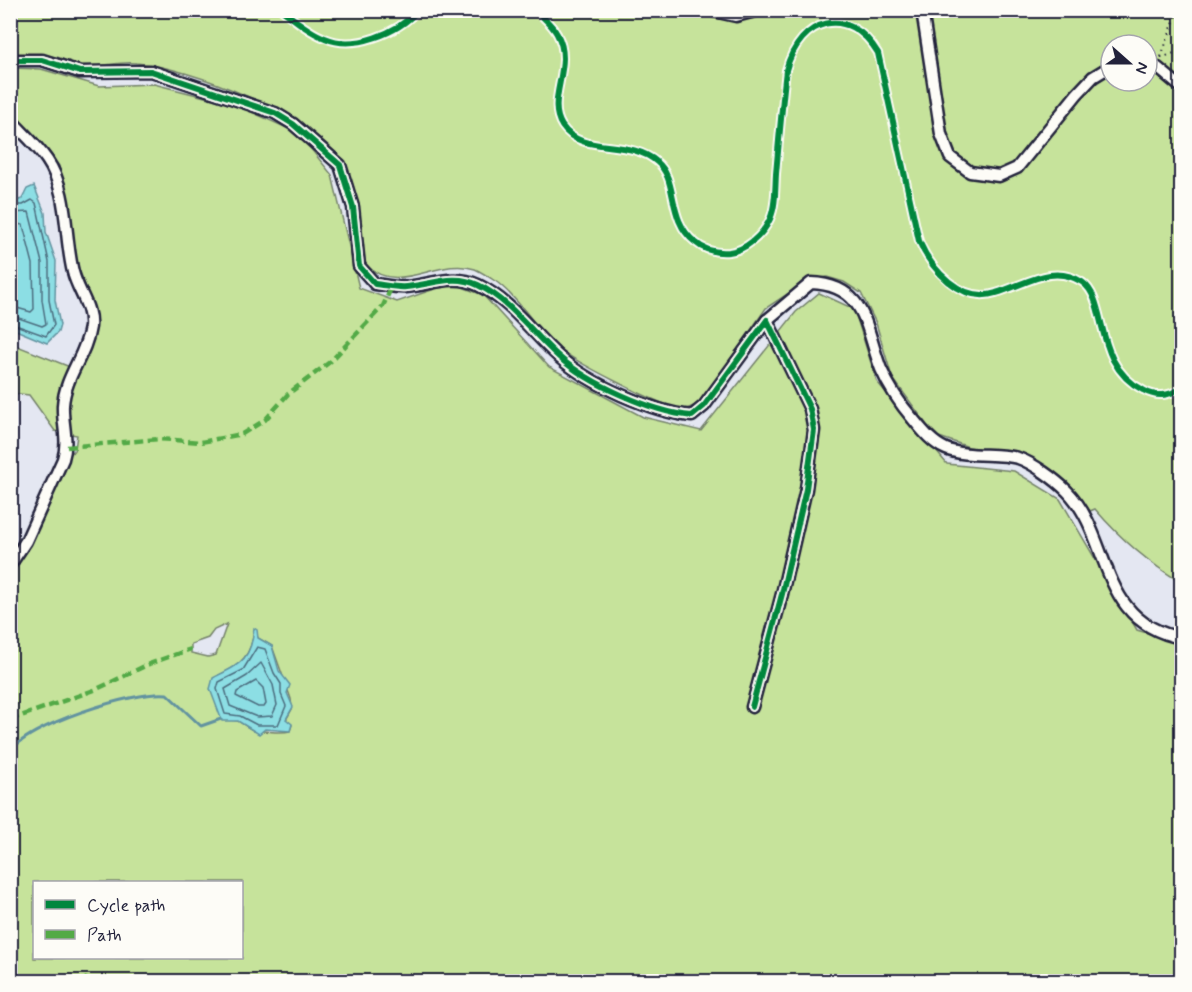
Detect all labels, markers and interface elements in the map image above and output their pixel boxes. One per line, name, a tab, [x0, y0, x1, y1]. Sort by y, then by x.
north arrow	[1099, 33, 1159, 93]
text: N	[1130, 59, 1153, 77]
legend	[33, 881, 243, 959]
text: Cycle path	[87, 894, 165, 918]
text: Path	[87, 924, 122, 948]

